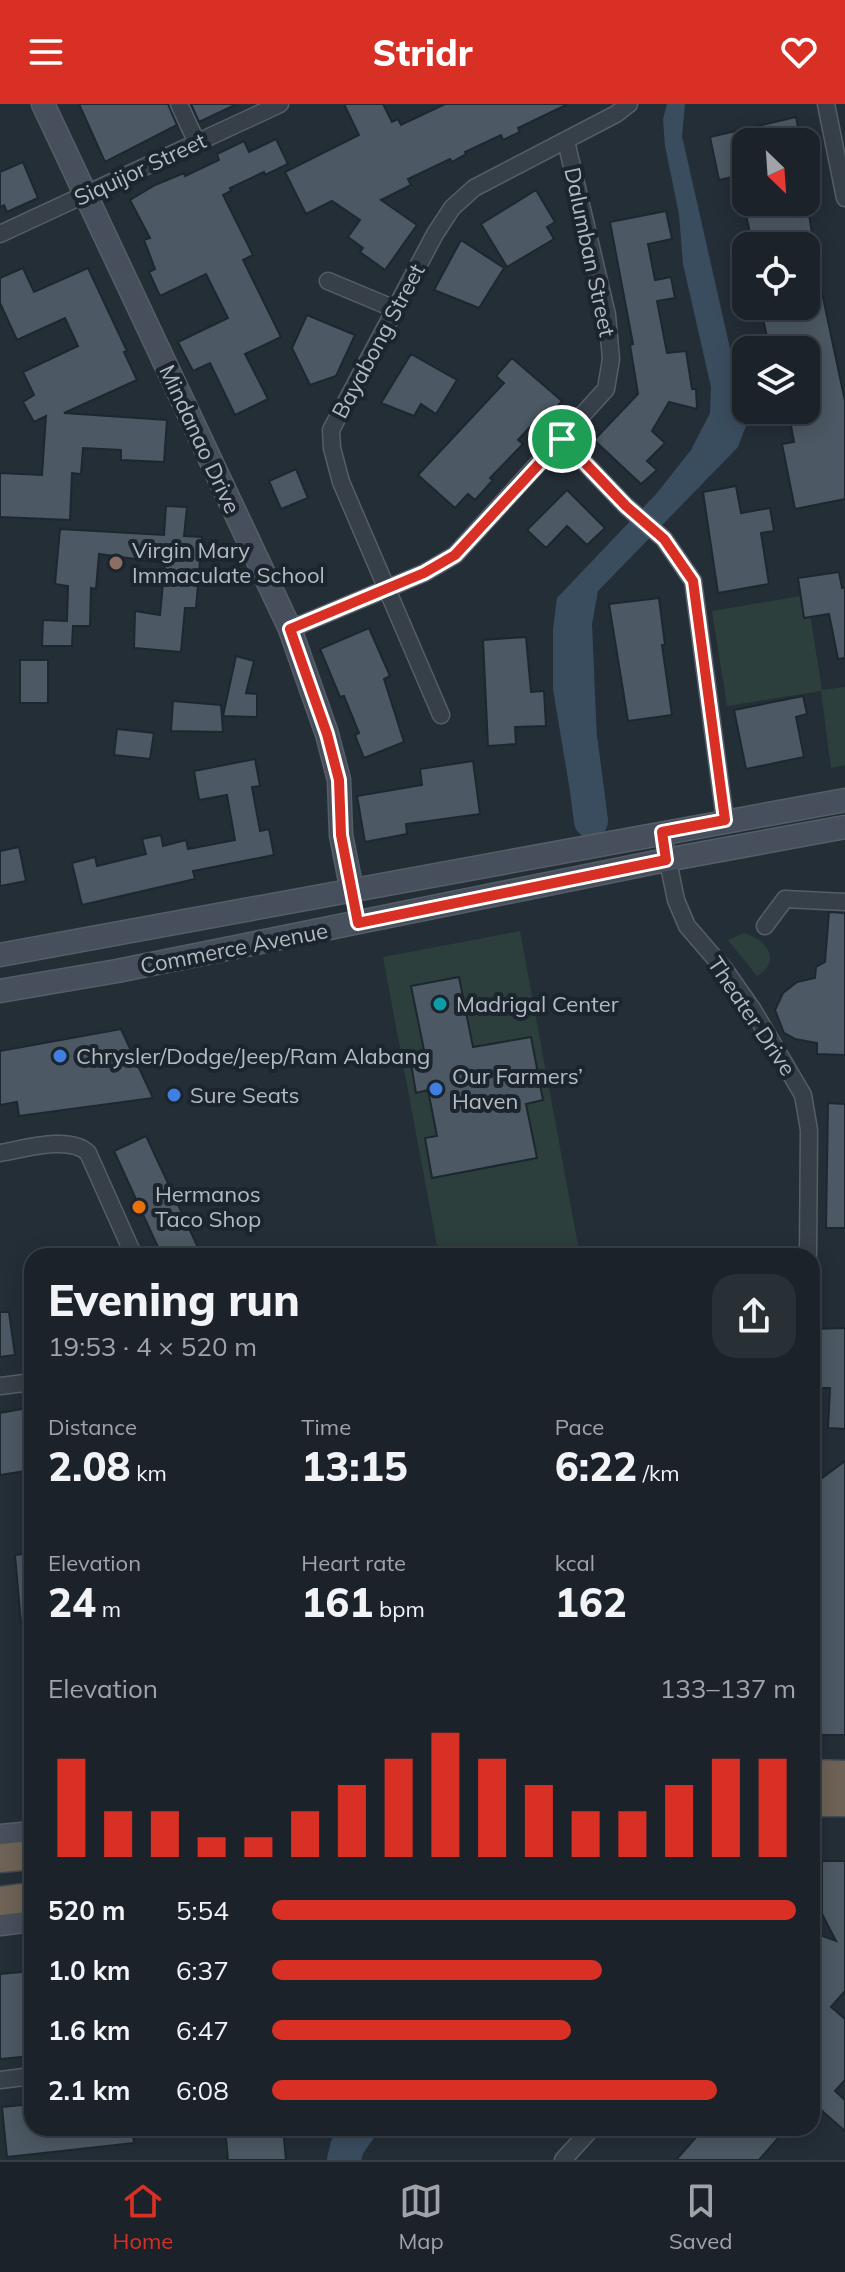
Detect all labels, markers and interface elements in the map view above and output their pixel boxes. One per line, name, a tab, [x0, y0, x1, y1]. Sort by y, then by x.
icon: menu	[24, 30, 68, 74]
text: Stridr	[373, 30, 472, 75]
icon: heart	[777, 30, 821, 74]
street label: Siquijor Street	[70, 126, 211, 212]
north arrow	[732, 128, 820, 216]
map controls	[732, 128, 820, 424]
street label: Dalumban Street	[558, 165, 622, 340]
button: locate	[732, 232, 820, 320]
street label: Bayabong Street	[325, 259, 431, 423]
button: layers	[732, 336, 820, 424]
street label: Mindanao Drive	[153, 360, 247, 518]
pin	[528, 405, 596, 473]
icon: arrive	[540, 417, 584, 461]
place label: Virgin Mary Immaculate School	[132, 536, 325, 589]
marker: Virgin Mary Immaculate School	[107, 554, 125, 572]
street label: Commerce Avenue	[138, 916, 330, 980]
street label: Theater Drive	[702, 951, 802, 1081]
place label: Madrigal Center	[456, 990, 619, 1018]
marker: Madrigal Center	[431, 995, 449, 1013]
place label: Chrysler/Dodge/Jeep/Ram Alabang	[76, 1042, 430, 1070]
marker: Chrysler/Dodge/Jeep/Ram Alabang	[51, 1047, 69, 1065]
place label: Our Farmers’ Haven	[452, 1062, 583, 1115]
marker: Our Farmers’ Haven	[427, 1080, 445, 1098]
place label: Sure Seats	[190, 1081, 299, 1109]
marker: Sure Seats	[165, 1086, 183, 1104]
place label: Hermanos Taco Shop	[155, 1180, 261, 1233]
marker: Hermanos Taco Shop	[130, 1198, 148, 1216]
text: Evening run	[48, 1272, 300, 1327]
button: share	[712, 1274, 796, 1358]
text: 19:53 · 4 × 520 m	[48, 1330, 257, 1363]
text: Distance	[48, 1413, 137, 1441]
text: Time	[301, 1413, 351, 1441]
text: Pace	[555, 1413, 604, 1441]
text: 2.08	[48, 1441, 130, 1491]
text: 13:15	[301, 1441, 408, 1491]
text: 6:22	[555, 1441, 637, 1491]
text: km	[130, 1459, 167, 1487]
text: /km	[637, 1459, 680, 1487]
text: Elevation	[48, 1549, 141, 1577]
text: Heart rate	[301, 1549, 406, 1577]
text: kcal	[555, 1549, 595, 1577]
text: 24	[48, 1577, 96, 1627]
text: 161	[301, 1577, 373, 1627]
text: 162	[555, 1577, 627, 1627]
text: m	[96, 1595, 121, 1623]
text: bpm	[373, 1595, 425, 1623]
text: Elevation	[48, 1672, 158, 1705]
text: 133–137 m	[660, 1672, 796, 1705]
text: 520 m	[48, 1894, 125, 1927]
text: 5:54	[176, 1894, 229, 1927]
text: 1.0 km	[48, 1954, 131, 1987]
text: 6:37	[176, 1954, 229, 1987]
text: 1.6 km	[48, 2014, 131, 2047]
text: 6:47	[176, 2014, 229, 2047]
text: 2.1 km	[48, 2074, 131, 2107]
text: 6:08	[176, 2074, 229, 2107]
tab: Home	[113, 2179, 173, 2255]
tab: Map	[398, 2179, 444, 2255]
tab: Saved	[669, 2179, 732, 2255]

